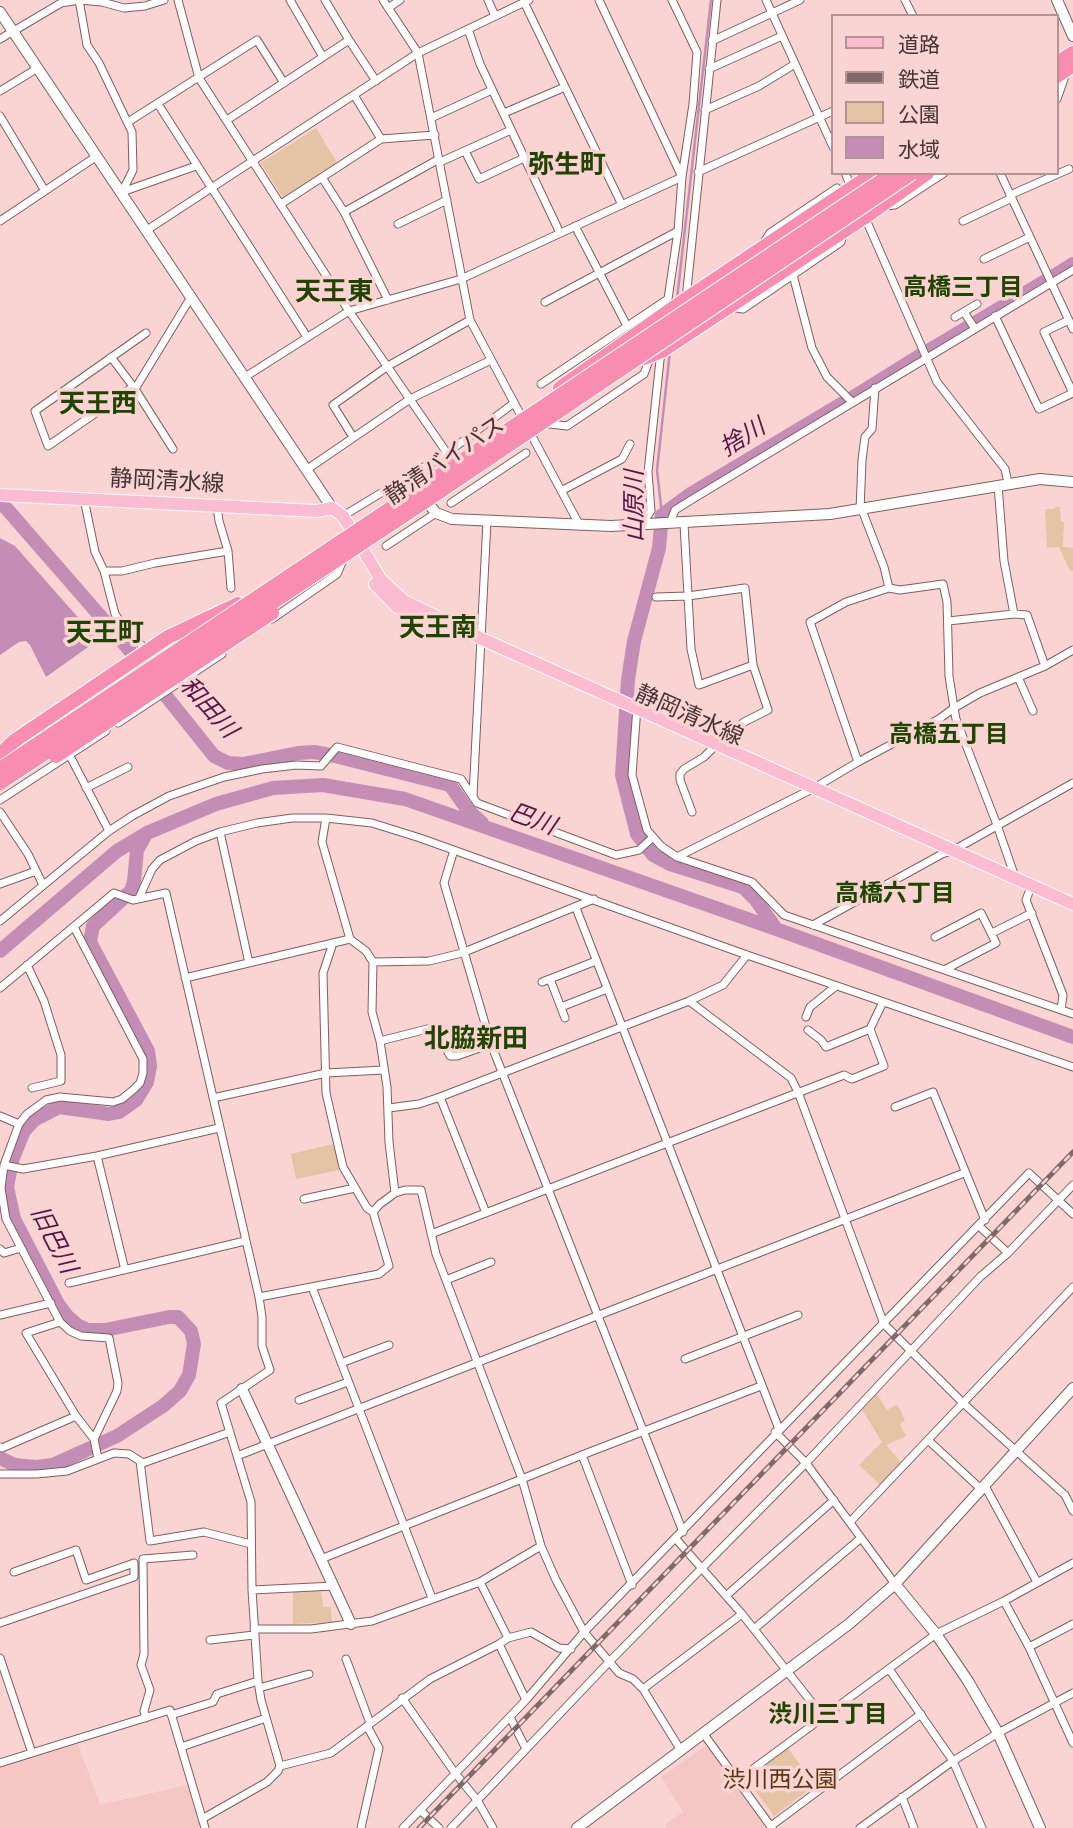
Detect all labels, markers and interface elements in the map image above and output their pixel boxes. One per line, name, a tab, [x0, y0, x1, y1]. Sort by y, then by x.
legend	[832, 14, 1059, 175]
text: 道路	[898, 30, 940, 58]
text: 鉄道	[898, 65, 940, 93]
text: 公園	[898, 100, 940, 128]
text: 水域	[898, 135, 940, 163]
district label: 弥生町	[528, 150, 606, 182]
district label: 高橋三丁目	[903, 274, 1023, 302]
district label: 天王東	[295, 277, 373, 309]
district label: 天王西	[59, 389, 137, 421]
street label: 静清バイパス	[380, 411, 510, 511]
water label: 捨川	[715, 413, 771, 463]
street label: 静岡清水線	[109, 465, 225, 499]
water label: 山原川	[621, 470, 649, 542]
district label: 天王南	[399, 613, 477, 645]
district label: 天王町	[66, 618, 144, 650]
water label: 和田川	[173, 672, 243, 744]
street label: 静岡清水線	[631, 680, 747, 752]
district label: 高橋五丁目	[889, 721, 1009, 749]
water label: 巴川	[505, 798, 559, 842]
district label: 高橋六丁目	[835, 880, 955, 908]
district label: 北脇新田	[424, 1024, 528, 1056]
water label: 旧巴川	[24, 1201, 82, 1279]
district label: 渋川三丁目	[768, 1701, 888, 1729]
park label: 渋川西公園	[723, 1767, 837, 1795]

